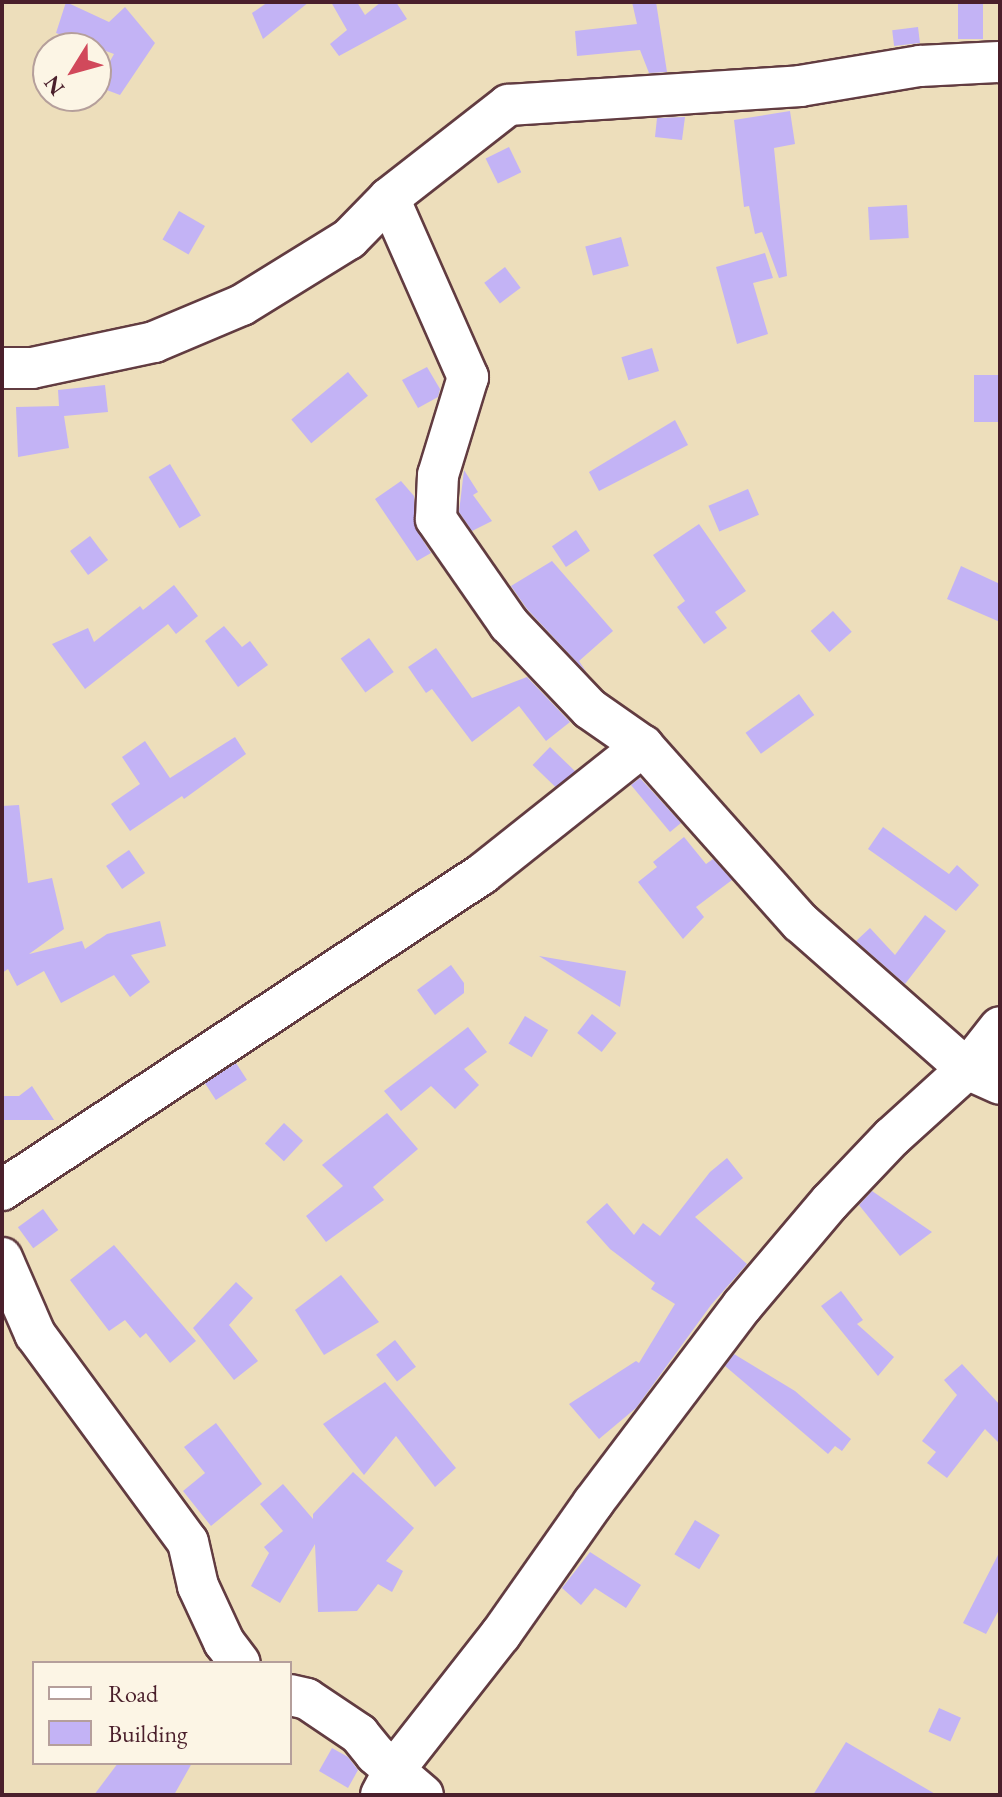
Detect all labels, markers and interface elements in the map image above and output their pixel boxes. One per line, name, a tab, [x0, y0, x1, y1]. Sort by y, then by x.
north arrow	[32, 32, 112, 112]
text: N	[37, 70, 71, 101]
legend	[32, 1661, 292, 1765]
text: Road	[108, 1678, 158, 1709]
text: Building	[108, 1718, 188, 1749]

